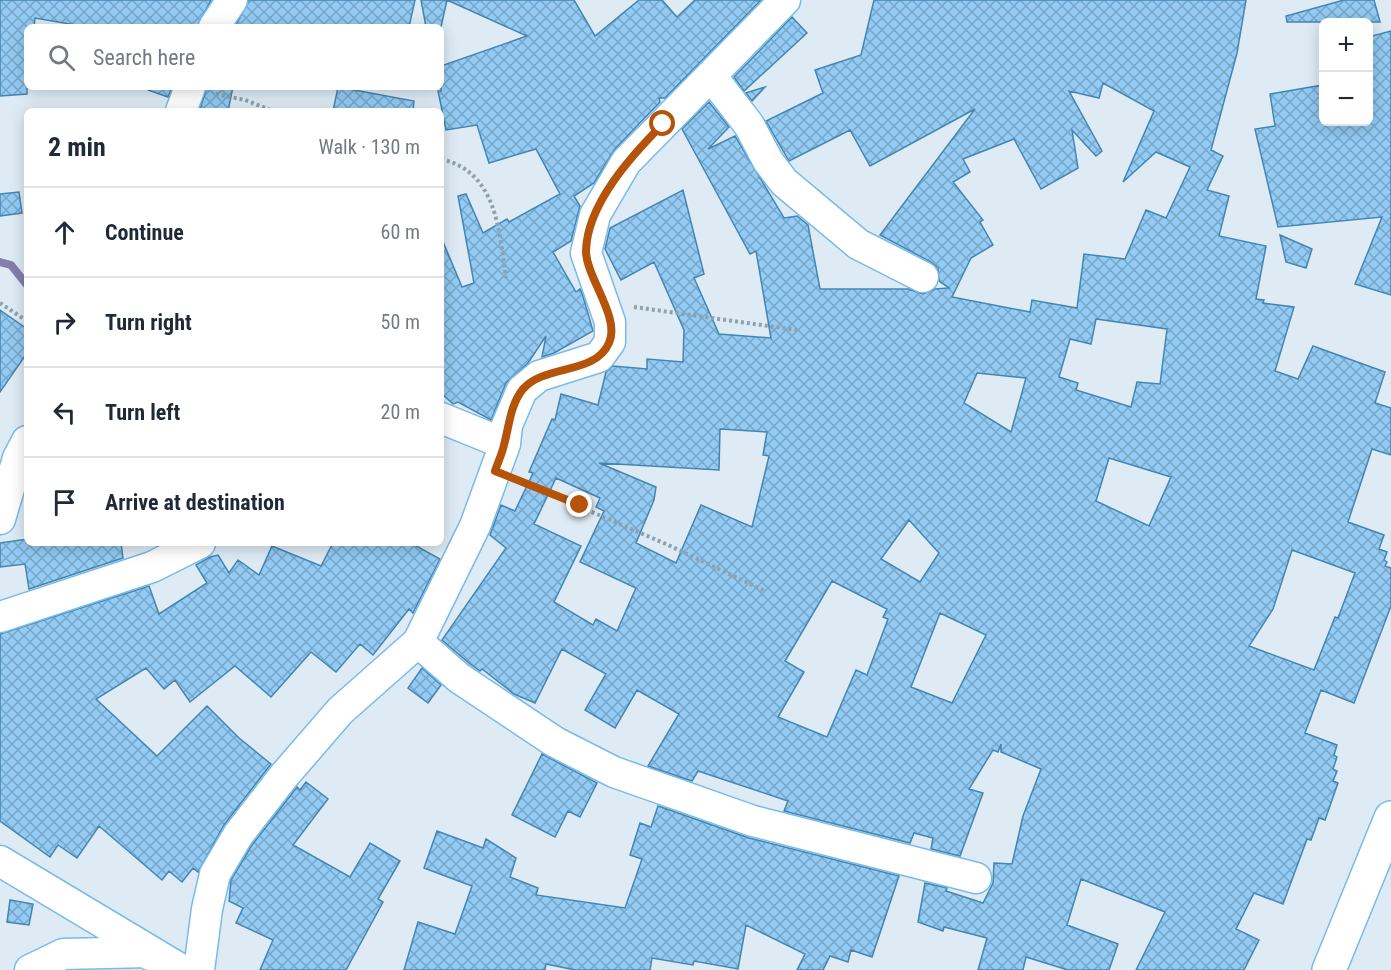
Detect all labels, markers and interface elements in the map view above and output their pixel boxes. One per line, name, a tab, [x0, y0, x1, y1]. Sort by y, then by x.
map controls	[1319, 18, 1373, 126]
button: +	[1319, 18, 1373, 72]
search box	[24, 24, 444, 90]
icon: search	[45, 41, 78, 74]
text: Search here	[93, 45, 195, 70]
button: −	[1319, 72, 1373, 126]
route start	[649, 110, 675, 136]
text: 2 min	[48, 132, 106, 162]
text: Walk · 130 m	[319, 135, 420, 159]
icon: ahead	[48, 216, 81, 249]
text: Continue	[105, 220, 184, 245]
text: 60 m	[381, 220, 420, 244]
icon: right	[48, 306, 81, 339]
text: Turn right	[105, 310, 192, 335]
text: 50 m	[381, 310, 420, 334]
icon: left	[48, 396, 81, 429]
text: Turn left	[105, 400, 180, 425]
text: 20 m	[381, 400, 420, 424]
icon: arrive	[48, 486, 81, 519]
text: Arrive at destination	[105, 490, 285, 515]
route end	[566, 491, 592, 517]

